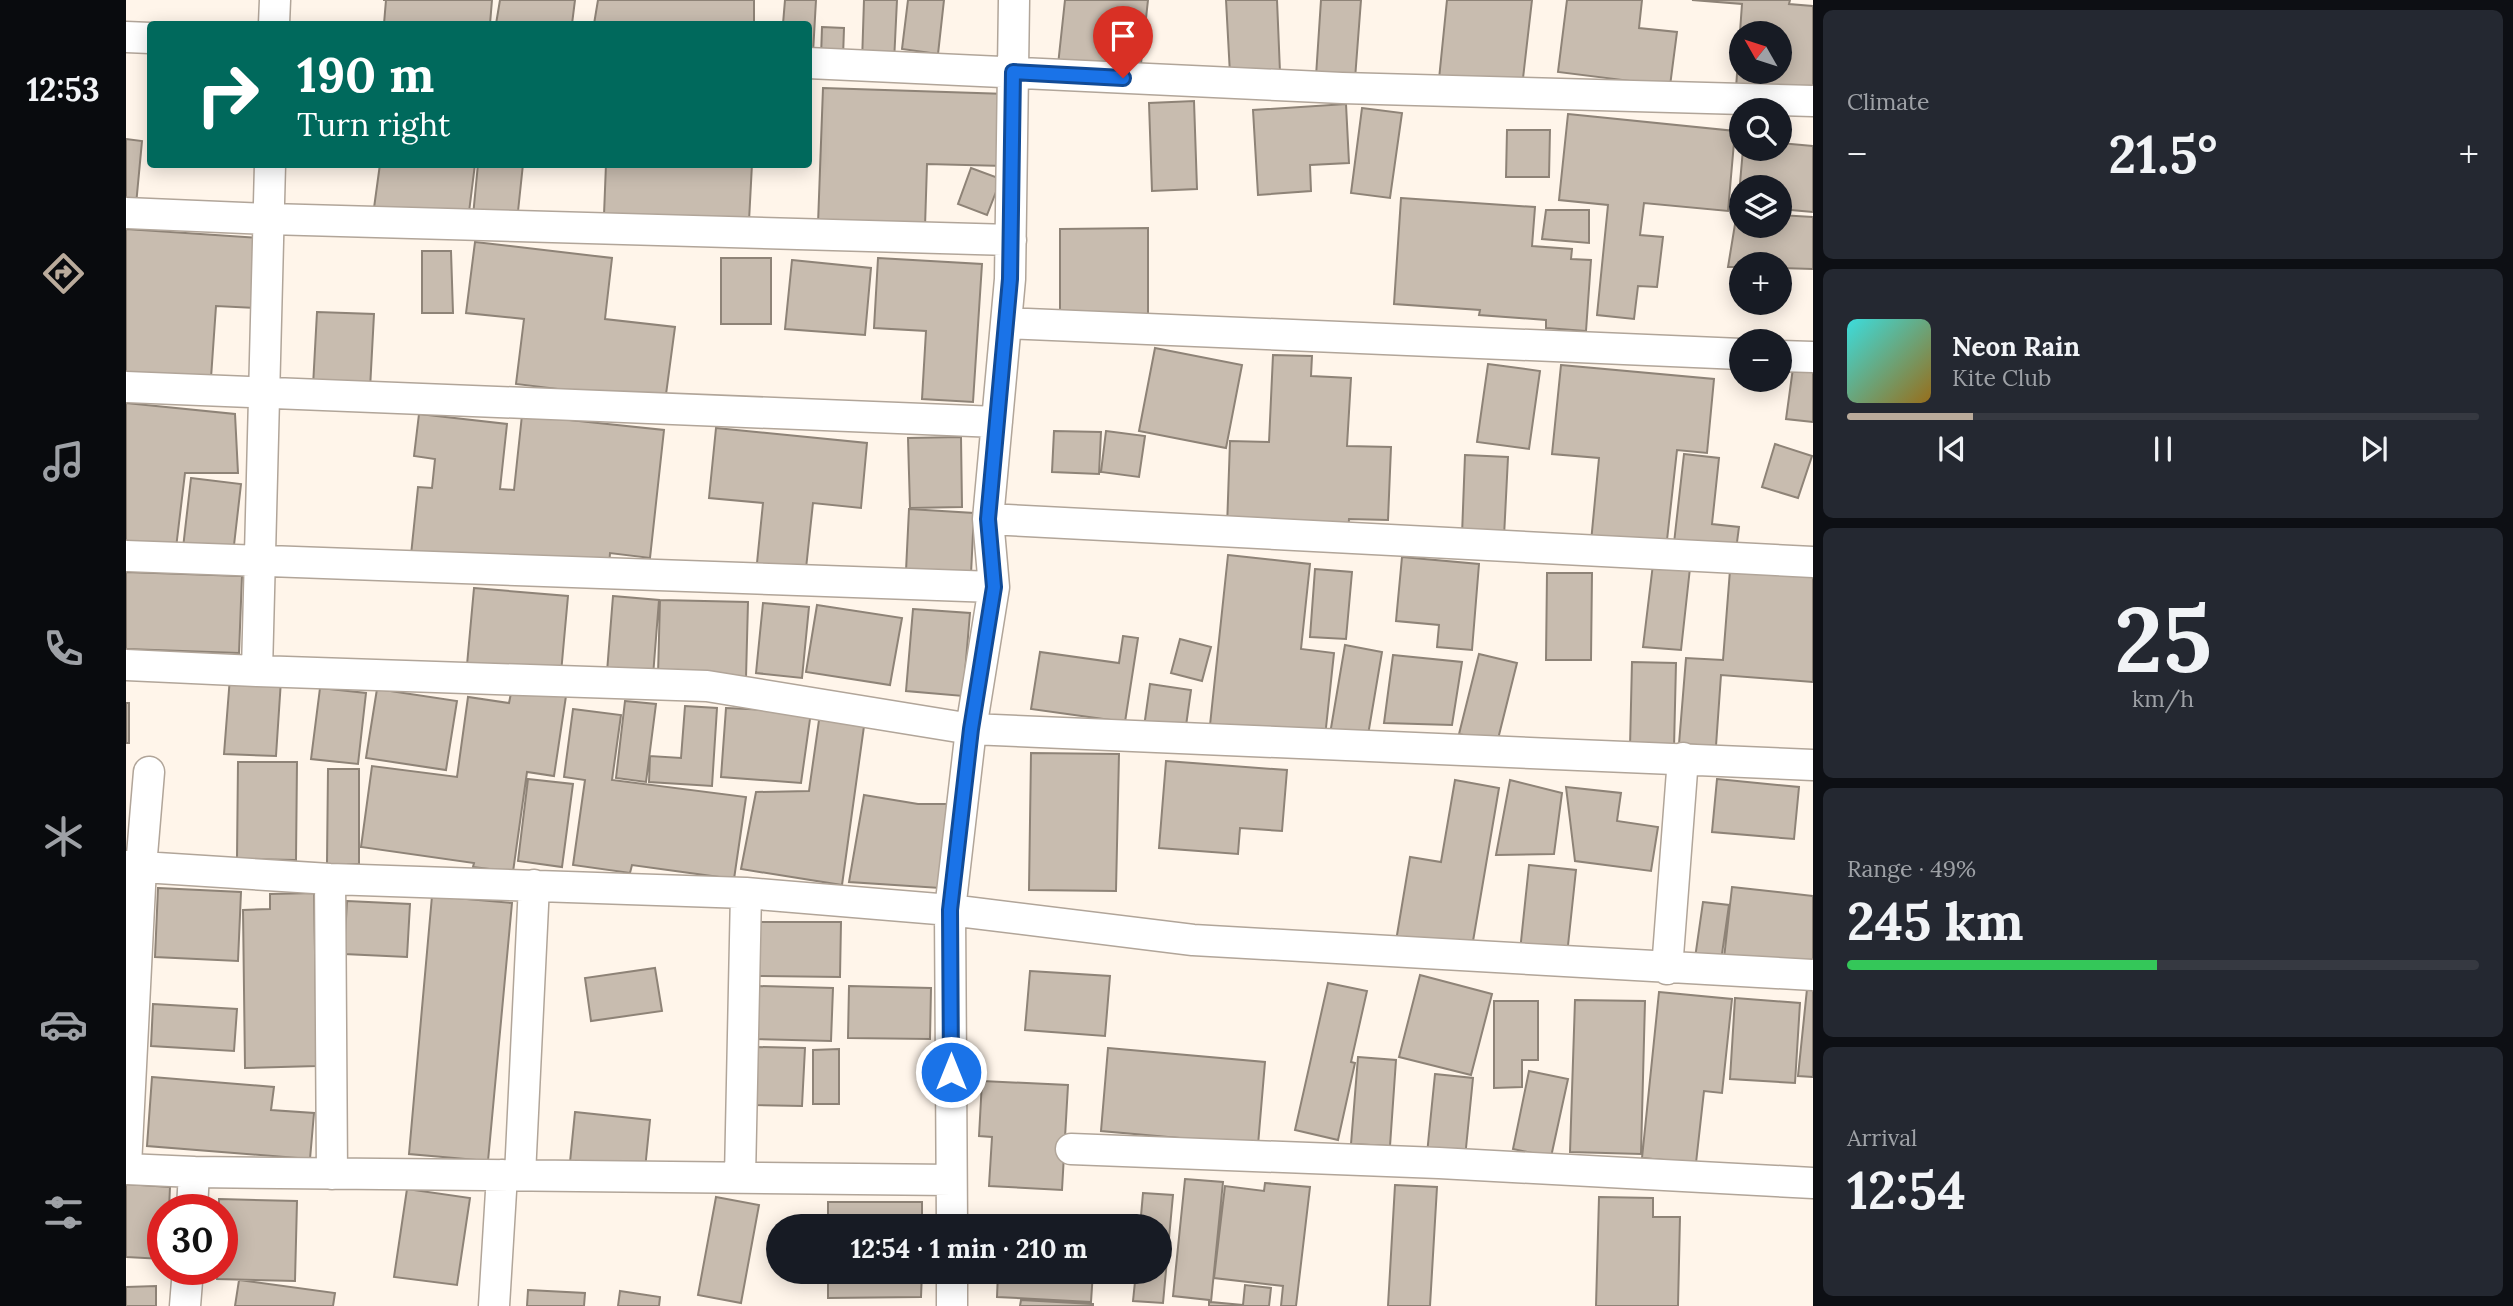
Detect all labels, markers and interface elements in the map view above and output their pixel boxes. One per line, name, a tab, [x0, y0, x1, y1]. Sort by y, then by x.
pin	[1093, 6, 1153, 78]
icon: arrive	[1104, 17, 1142, 55]
north arrow	[1729, 21, 1792, 84]
map controls	[1729, 21, 1792, 392]
text: 190 m	[297, 43, 434, 105]
icon: right	[182, 49, 273, 140]
text: 12:53	[26, 69, 100, 110]
text: Climate	[1847, 87, 1929, 116]
button: search	[1729, 98, 1792, 161]
text: Turn right	[297, 104, 450, 145]
text: 21.5°	[2109, 121, 2217, 187]
text: −	[1847, 130, 1867, 178]
text: +	[2459, 130, 2479, 178]
button: layers	[1729, 175, 1792, 238]
icon: directions	[39, 249, 88, 298]
button: +	[1729, 252, 1792, 315]
button: −	[1729, 329, 1792, 392]
text: Neon Rain	[1952, 330, 2080, 363]
text: Kite Club	[1952, 363, 2051, 392]
icon: previous	[1933, 430, 1971, 468]
icon: pause	[2144, 430, 2182, 468]
icon: next	[2355, 430, 2393, 468]
icon: music	[39, 437, 88, 486]
text: 25	[2114, 580, 2212, 697]
icon: phone	[39, 624, 88, 673]
text: km/h	[2132, 684, 2194, 713]
icon: climate	[39, 812, 88, 861]
text: Range · 49%	[1847, 854, 1976, 883]
text: 245 km	[1847, 888, 2024, 954]
icon: car	[39, 1000, 88, 1049]
position arrow	[914, 1035, 988, 1109]
text: Arrival	[1847, 1123, 1917, 1152]
text: 12:54	[1847, 1157, 1966, 1223]
icon: filters	[39, 1188, 88, 1237]
speed limit sign: 30	[147, 1194, 238, 1285]
text: 12:54 · 1 min · 210 m	[851, 1232, 1087, 1265]

